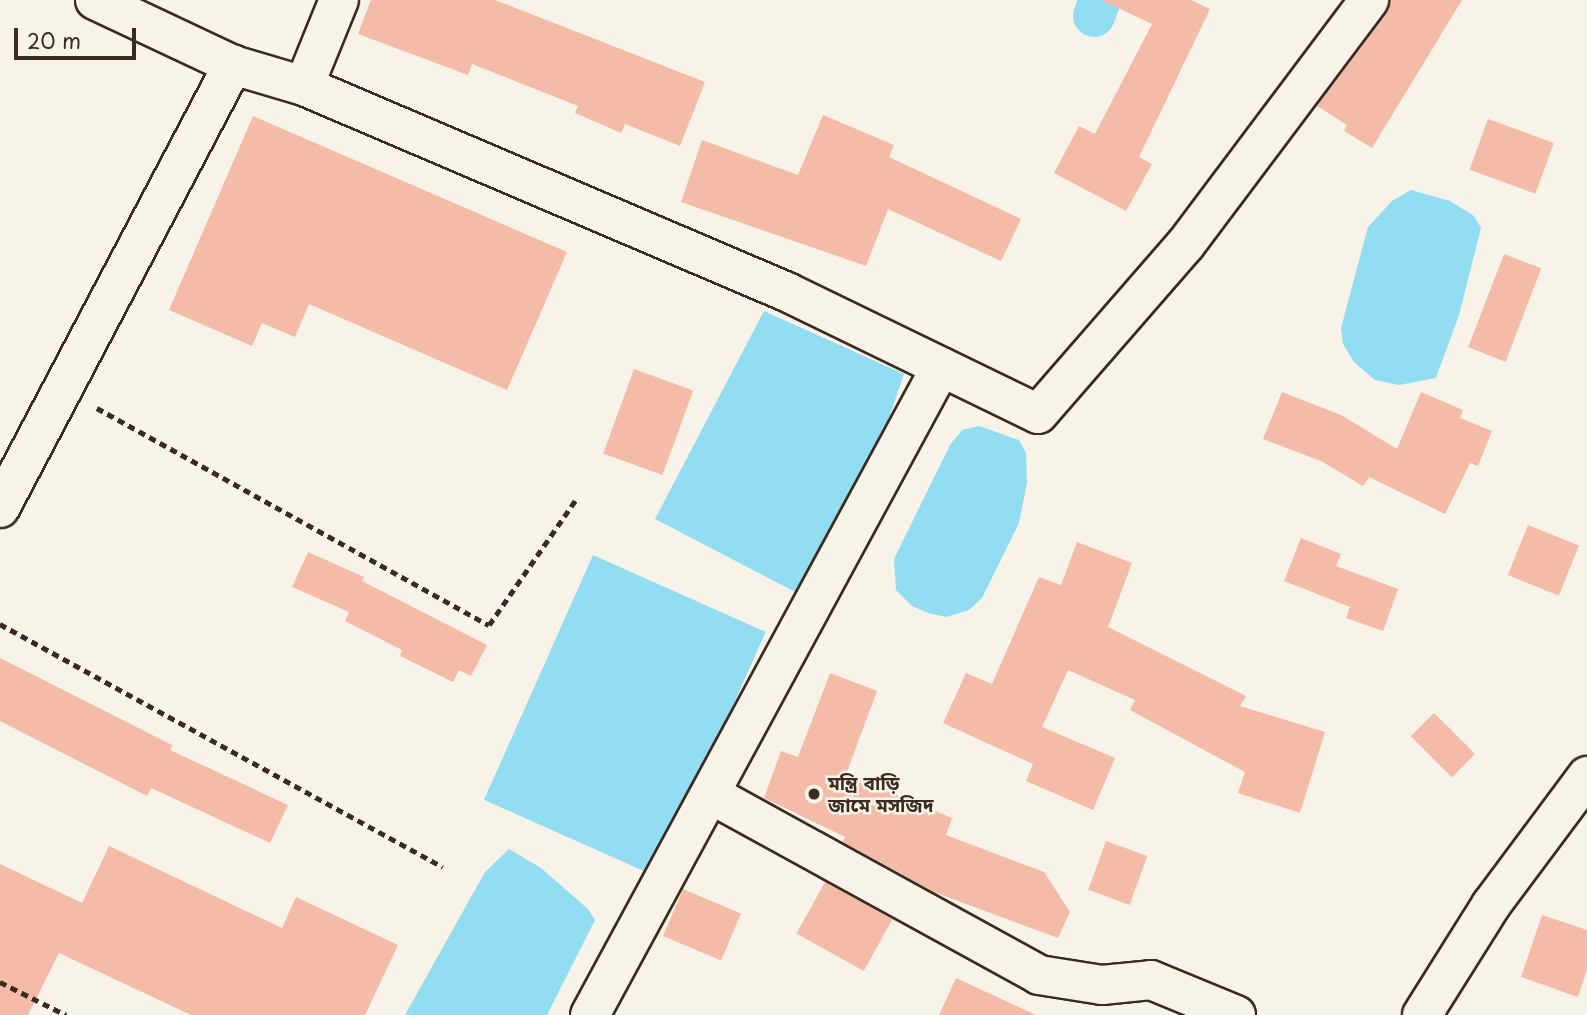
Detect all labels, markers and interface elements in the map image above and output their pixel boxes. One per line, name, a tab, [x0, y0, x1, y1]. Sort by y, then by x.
scale bar	[18, 14, 140, 58]
text: 20 m	[27, 24, 81, 56]
place label: মন্ত্রি বাড়ি জামে মসজিদ	[828, 772, 933, 816]
marker: মন্ত্রি বাড়ি জামে মসজিদ	[806, 786, 822, 802]

